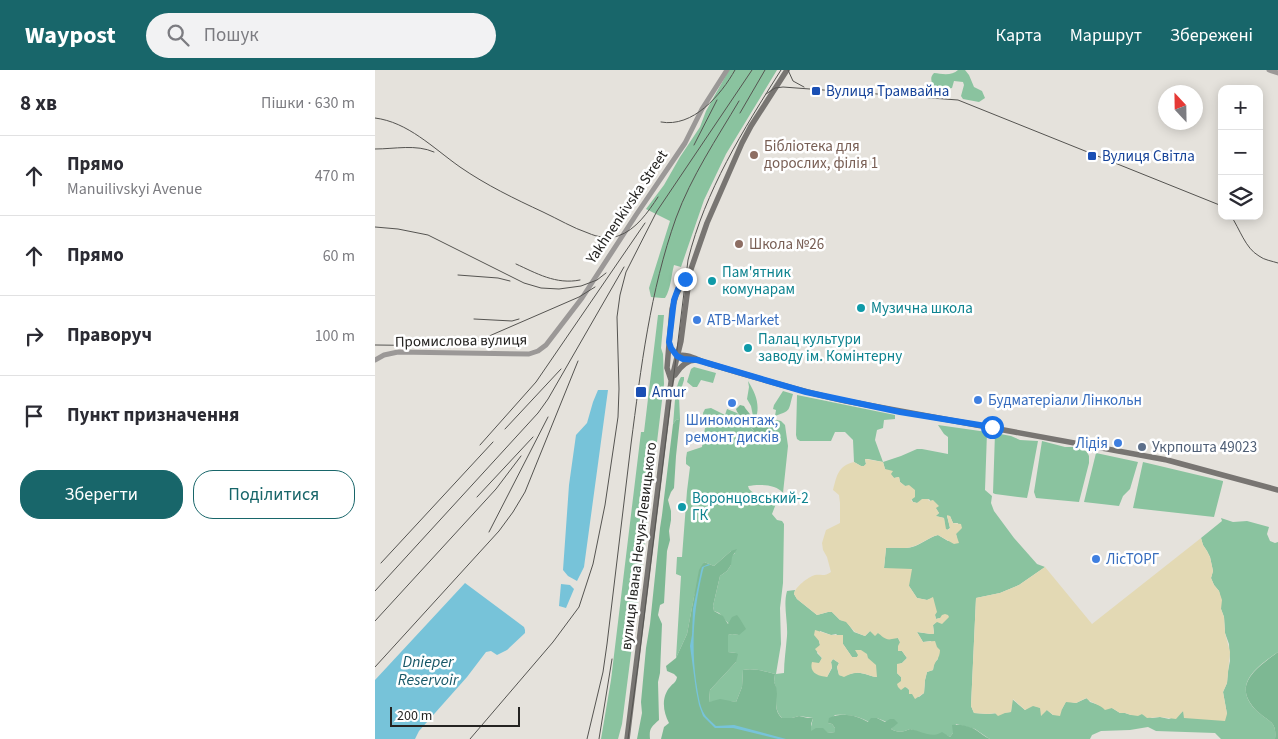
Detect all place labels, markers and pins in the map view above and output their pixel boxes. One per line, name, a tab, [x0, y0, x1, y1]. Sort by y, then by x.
place label: Вулиця Трамвайна	[826, 81, 949, 102]
marker: Вулиця Трамвайна	[810, 85, 822, 97]
place label: Бiблiотека для дорослих, фiлiя 1	[764, 136, 878, 174]
place label: Вулиця Світла	[1102, 146, 1195, 167]
marker: Бiблiотека для дорослих, фiлiя 1	[748, 149, 760, 161]
marker: Вулиця Світла	[1086, 150, 1098, 162]
place label: Школа №26	[749, 234, 824, 255]
marker: Школа №26	[733, 238, 745, 250]
place label: Пам'ятник комунарам	[722, 262, 795, 300]
marker: Пам'ятник комунарам	[706, 275, 718, 287]
place label: Музична школа	[871, 298, 973, 319]
marker: Музична школа	[855, 302, 867, 314]
place label: ATB-Market	[707, 310, 779, 331]
marker: ATB-Market	[691, 314, 703, 326]
place label: Палац культури заводу ім. Комінтерну	[758, 329, 902, 367]
marker: Палац культури заводу ім. Комінтерну	[742, 342, 754, 354]
place label: Amur	[652, 382, 687, 403]
marker: Amur	[634, 385, 648, 399]
place label: Будматеріали Лінкольн	[988, 390, 1142, 411]
marker: Будматеріали Лінкольн	[972, 394, 984, 406]
marker: Шиномонтаж, ремонт дисків	[726, 397, 738, 409]
place label: Шиномонтаж, ремонт дисків	[685, 410, 779, 448]
place label: Лідія	[1075, 433, 1108, 454]
marker: Лідія	[1112, 437, 1124, 449]
place label: Укрпошта 49023	[1152, 437, 1257, 458]
marker: Укрпошта 49023	[1136, 441, 1148, 453]
place label: Воронцовський-2 ГК	[692, 488, 809, 526]
marker: Воронцовський-2 ГК	[676, 501, 688, 513]
place label: ЛісТОРГ	[1106, 549, 1160, 570]
marker: ЛісТОРГ	[1090, 553, 1102, 565]

